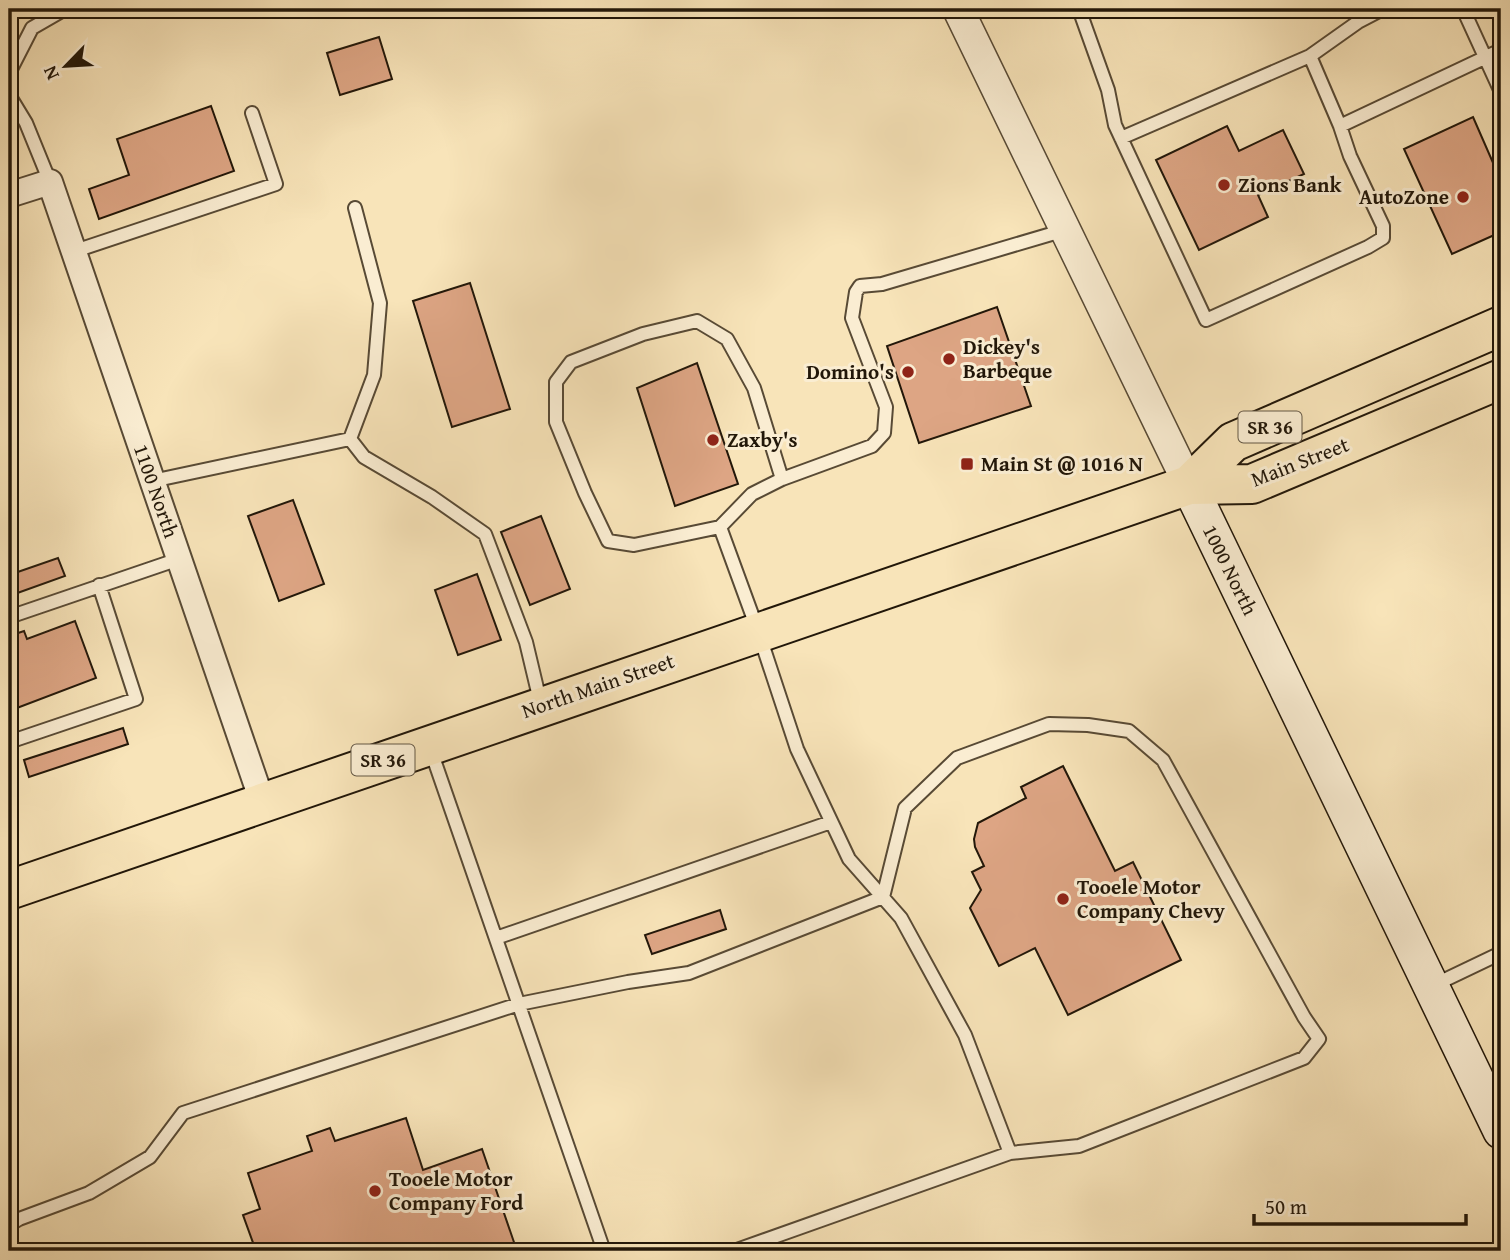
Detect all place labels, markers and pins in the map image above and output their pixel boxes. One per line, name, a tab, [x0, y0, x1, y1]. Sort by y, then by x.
place label: Zions Bank	[1238, 169, 1342, 200]
marker: Zions Bank	[1216, 177, 1232, 193]
place label: AutoZone	[1359, 181, 1449, 212]
marker: AutoZone	[1455, 189, 1471, 205]
place label: Dickey's Barbeque	[963, 331, 1052, 386]
marker: Dickey's Barbeque	[941, 351, 957, 367]
place label: Domino's	[806, 356, 894, 387]
marker: Domino's	[900, 364, 916, 380]
place label: Zaxby's	[727, 424, 798, 455]
marker: Zaxby's	[705, 432, 721, 448]
place label: Main St @ 1016 N	[981, 448, 1143, 479]
marker: Main St @ 1016 N	[959, 456, 975, 472]
place label: Tooele Motor Company Chevy	[1077, 871, 1225, 926]
marker: Tooele Motor Company Chevy	[1055, 891, 1071, 907]
place label: Tooele Motor Company Ford	[389, 1163, 523, 1218]
marker: Tooele Motor Company Ford	[367, 1183, 383, 1199]

